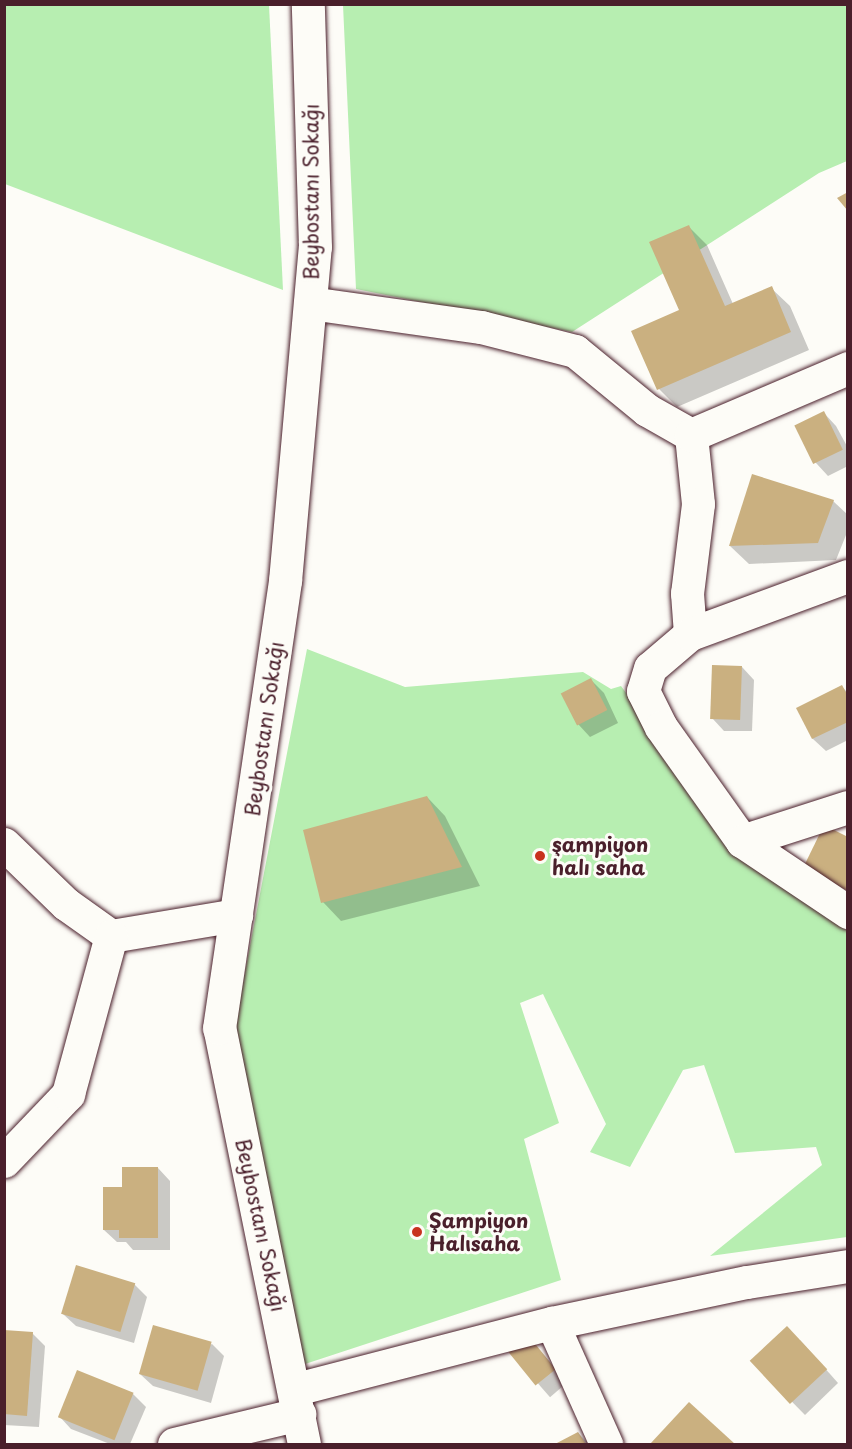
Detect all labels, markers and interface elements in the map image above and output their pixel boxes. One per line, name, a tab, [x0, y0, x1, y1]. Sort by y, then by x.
street label: Beybostanı Sokağı	[299, 103, 323, 281]
street label: Beybostanı Sokağı	[240, 640, 288, 818]
place label: şampiyon halı saha	[552, 832, 648, 879]
marker: şampiyon halı saha	[533, 849, 547, 863]
street label: Beybostanı Sokağı	[231, 1136, 291, 1314]
place label: Şampiyon Halısaha	[429, 1208, 528, 1255]
marker: Şampiyon Halısaha	[410, 1225, 424, 1239]

